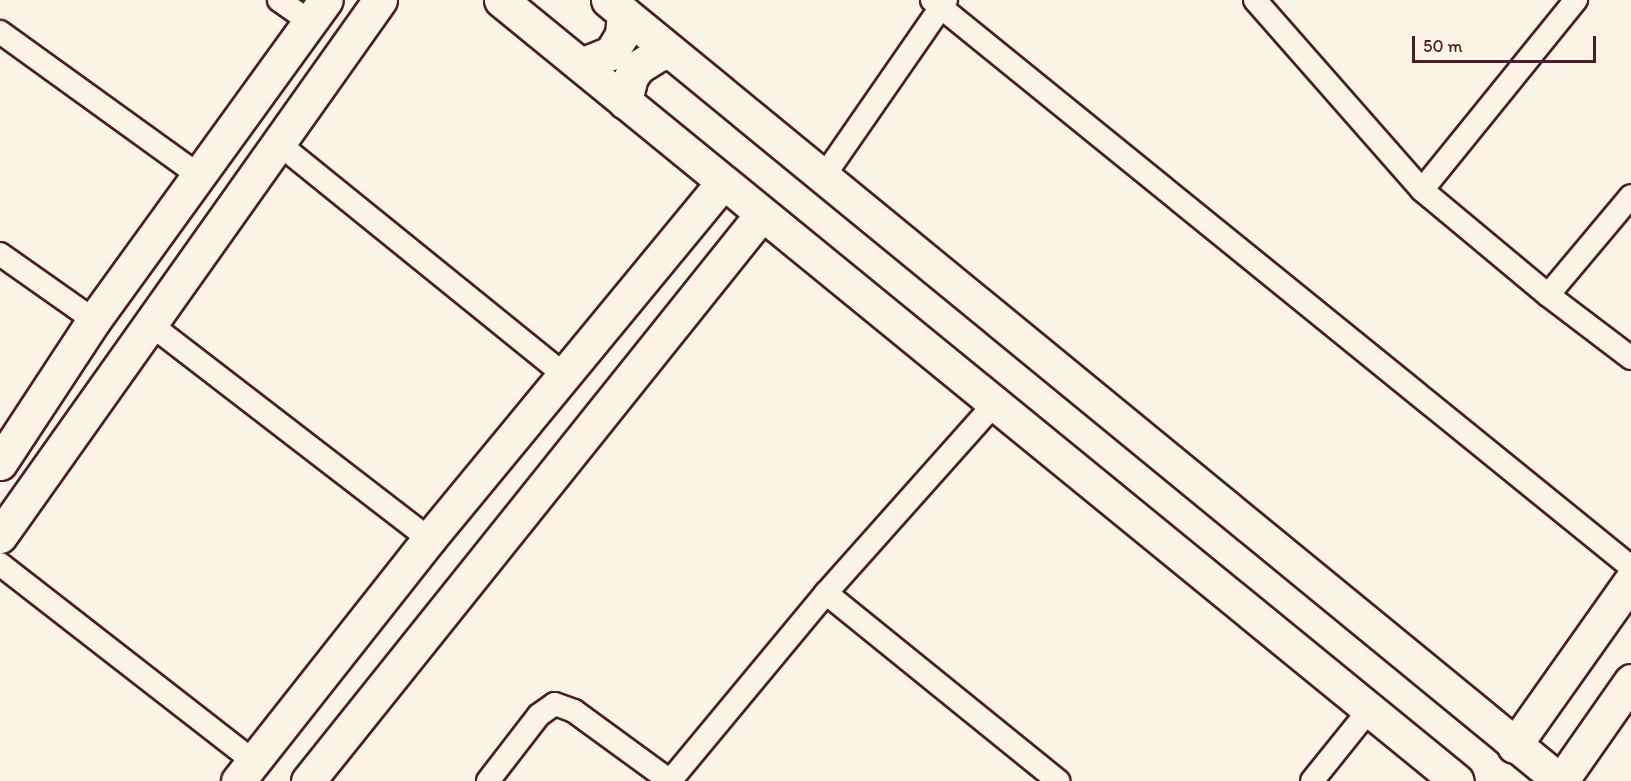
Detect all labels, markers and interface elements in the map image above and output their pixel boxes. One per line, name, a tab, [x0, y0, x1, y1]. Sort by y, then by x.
scale bar	[1415, 24, 1600, 62]
text: 50 m	[1423, 35, 1463, 57]

